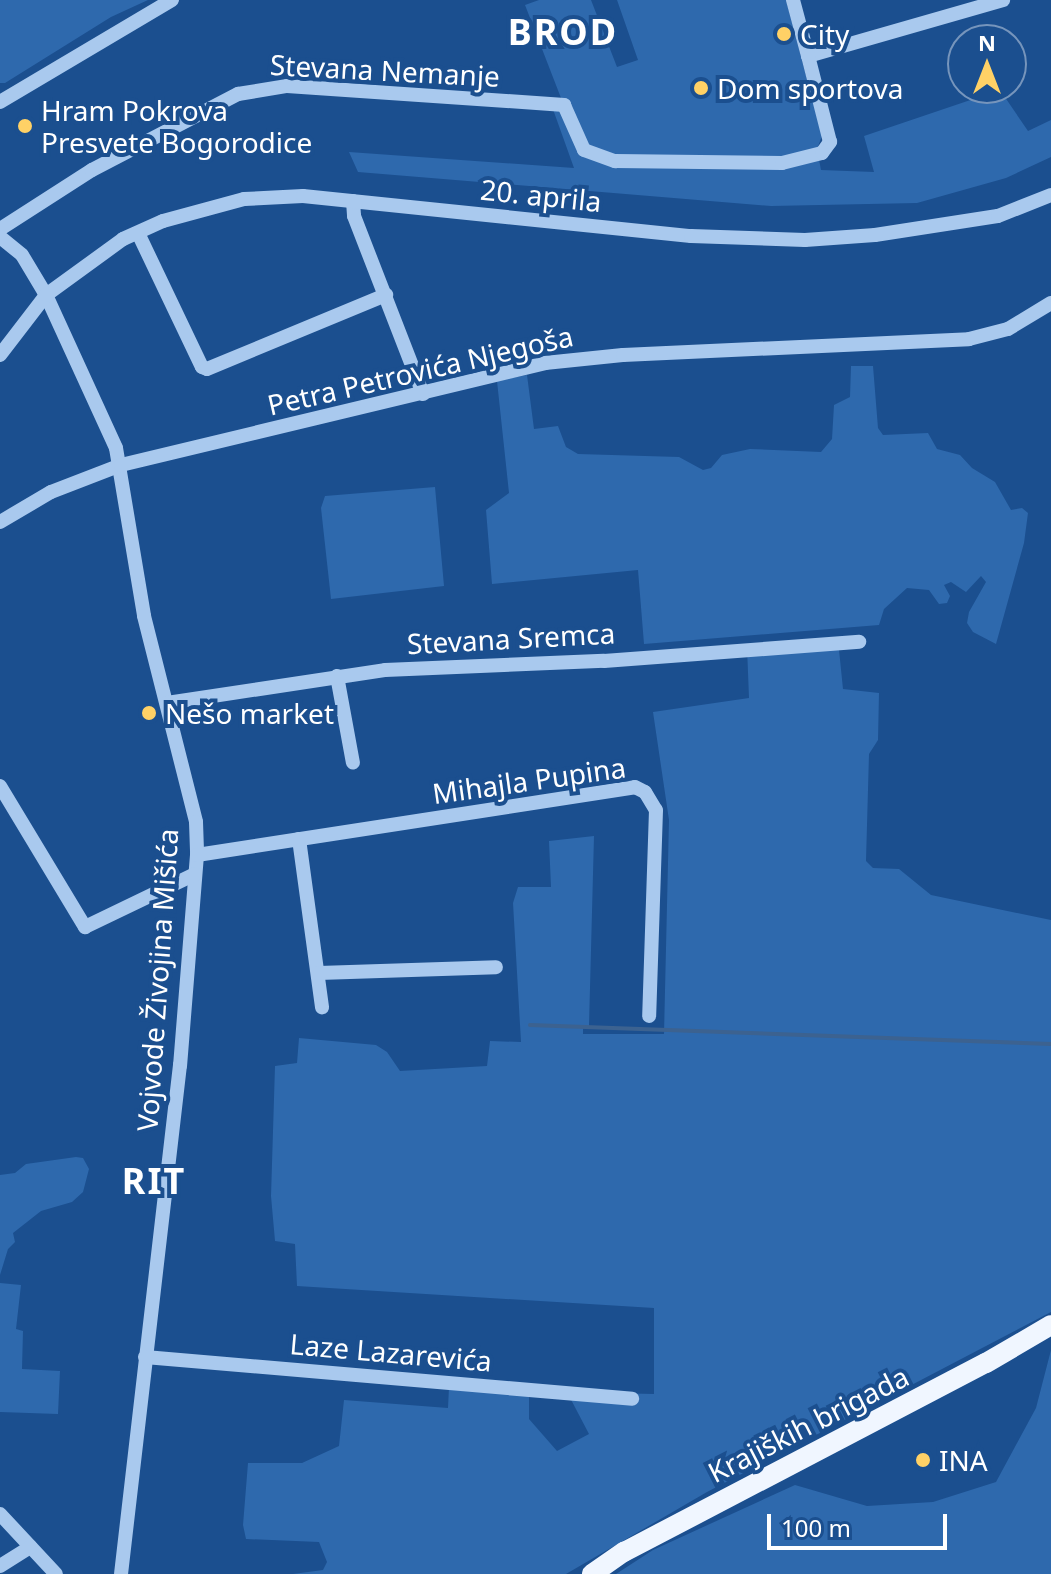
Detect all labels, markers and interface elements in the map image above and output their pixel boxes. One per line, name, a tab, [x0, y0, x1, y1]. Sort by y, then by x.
district label: BROD	[508, 10, 618, 54]
place label: City	[800, 17, 849, 51]
north arrow	[947, 24, 1027, 104]
marker: City	[775, 25, 793, 43]
text: N	[978, 27, 996, 57]
street label: Stevana Nemanje	[269, 47, 501, 93]
place label: Dom sportova	[717, 71, 903, 105]
marker: Dom sportova	[692, 79, 710, 97]
place label: Hram Pokrova Presvete Bogorodice	[41, 93, 312, 159]
marker: Hram Pokrova Presvete Bogorodice	[16, 117, 34, 135]
street label: 20. aprila	[479, 172, 603, 218]
street label: Petra Petrovića Njegoša	[264, 318, 576, 422]
street label: Stevana Sremca	[406, 616, 616, 660]
place label: Nešo market	[165, 696, 334, 730]
marker: Nešo market	[140, 704, 158, 722]
street label: Mihajla Pupina	[430, 750, 628, 810]
street label: Vojvode Živojina Mišića	[130, 827, 184, 1133]
district label: RIT	[122, 1159, 186, 1203]
street label: Laze Lazarevića	[289, 1326, 493, 1378]
street label: Krajiških brigada	[702, 1359, 914, 1489]
place label: INA	[939, 1443, 988, 1477]
marker: INA	[914, 1451, 932, 1469]
scale bar	[771, 1498, 951, 1548]
text: 100 m	[781, 1511, 851, 1544]

